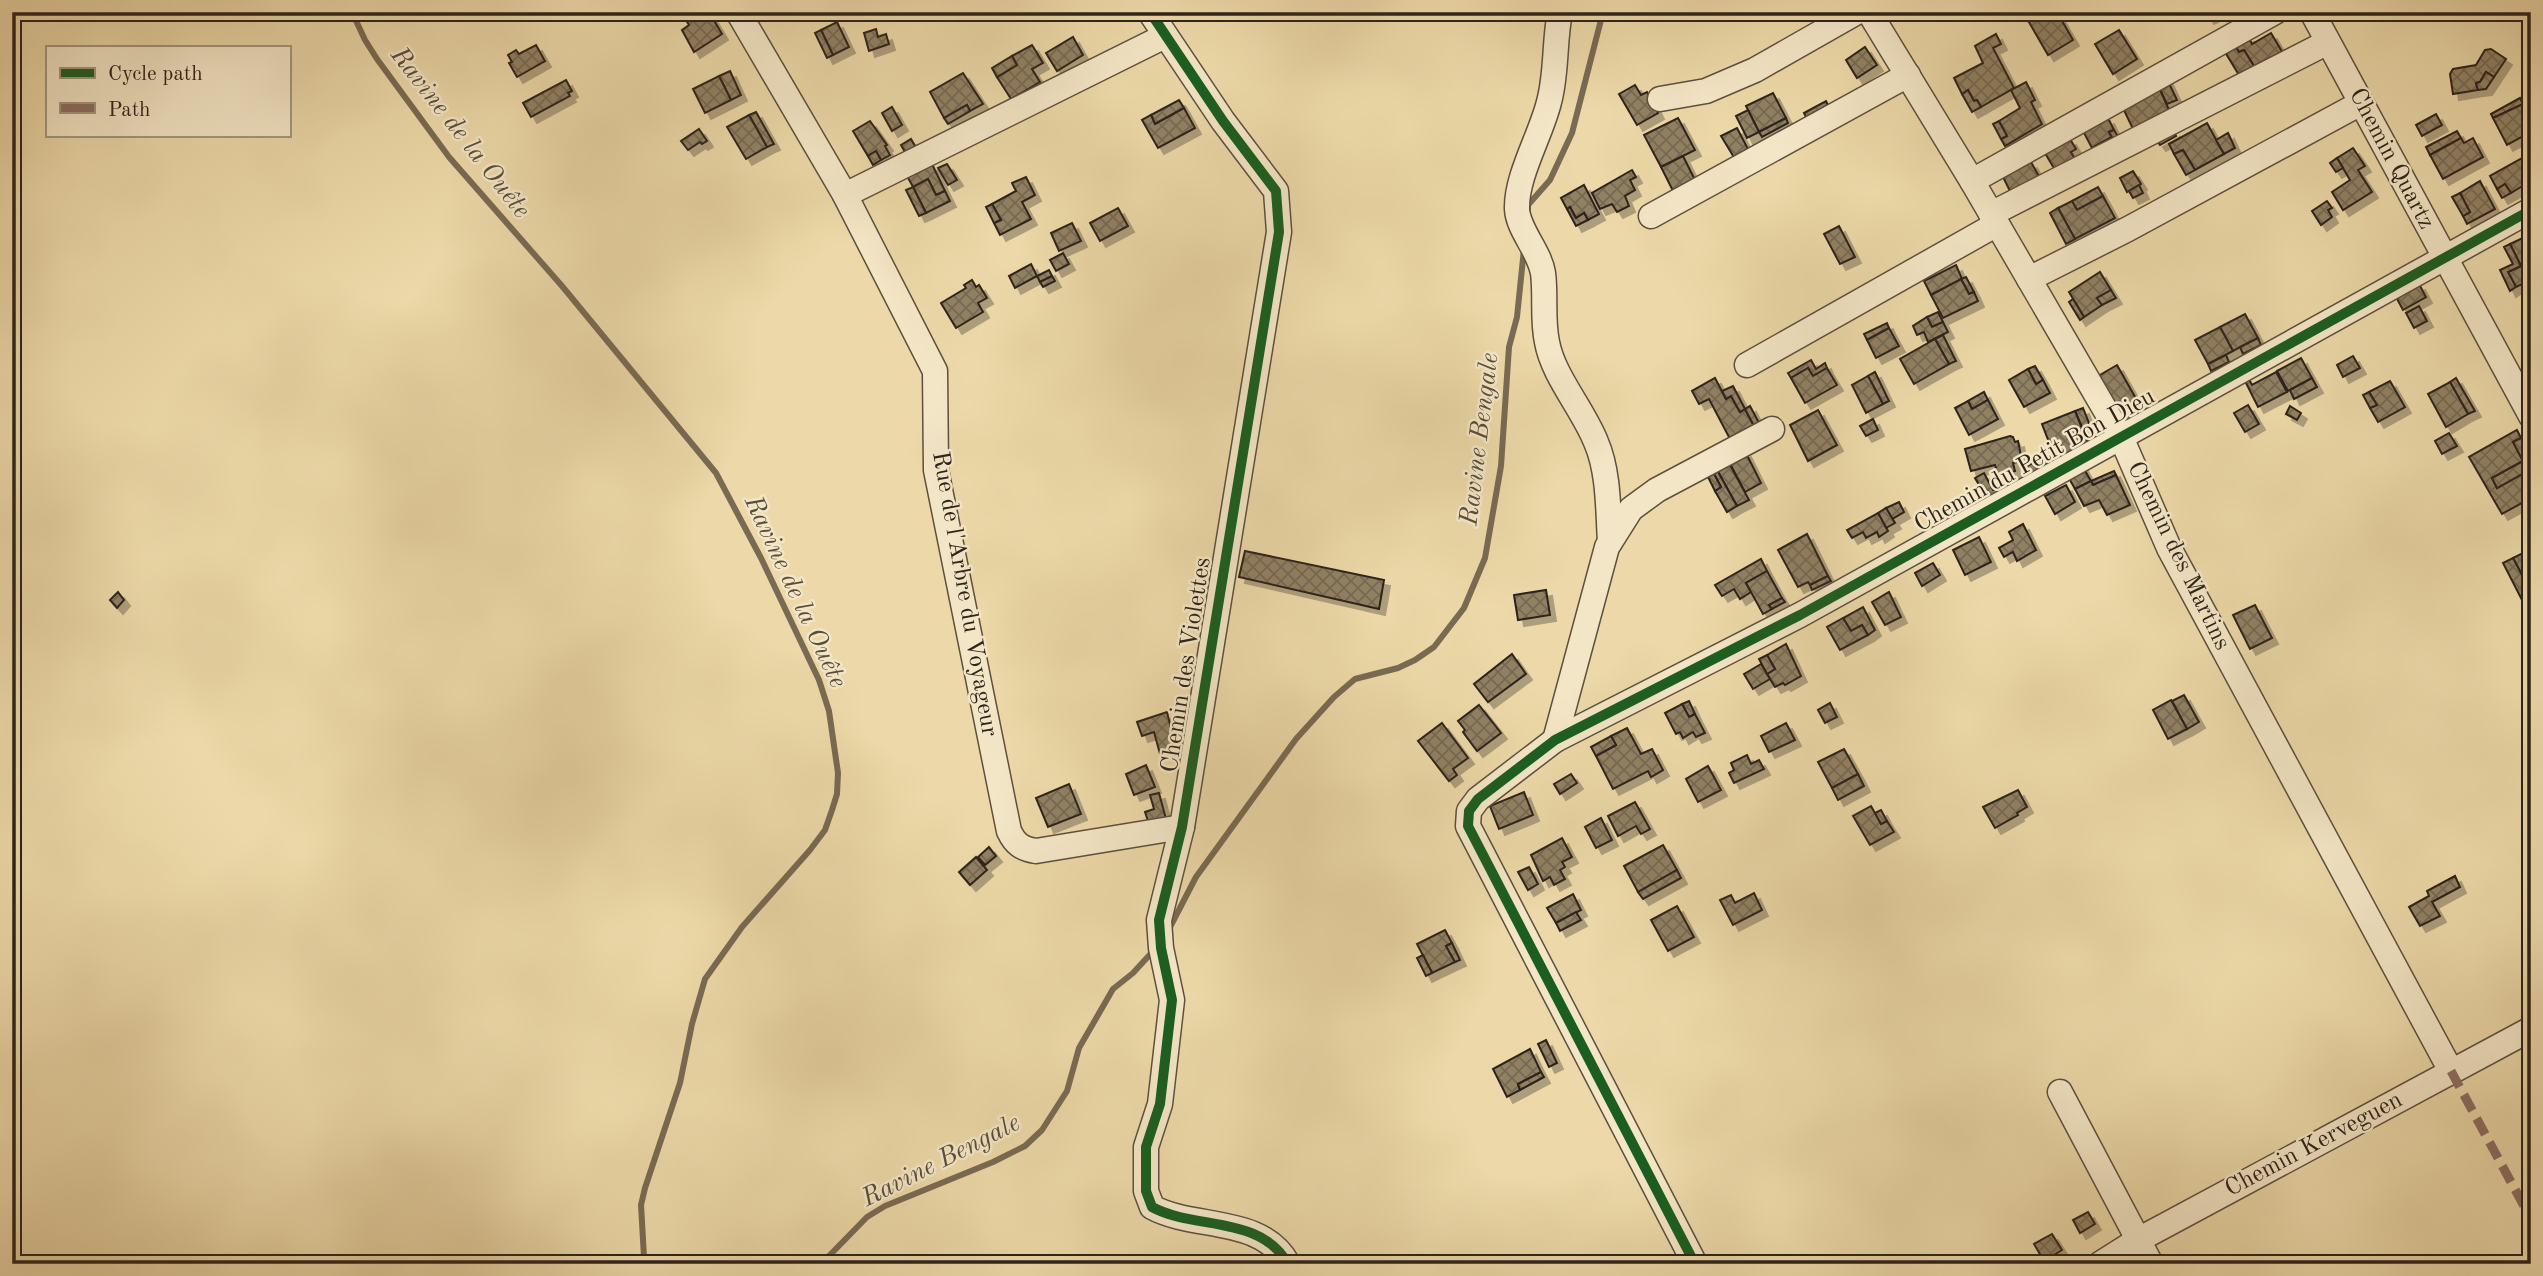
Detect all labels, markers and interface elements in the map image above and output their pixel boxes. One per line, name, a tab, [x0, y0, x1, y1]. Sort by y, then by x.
water label: Ravine de la Ouête	[385, 42, 535, 223]
legend	[46, 46, 290, 136]
text: Cycle path	[108, 64, 203, 85]
street label: Chemin Quartz	[2344, 85, 2438, 233]
text: Path	[108, 100, 151, 121]
water label: Ravine Bengale	[1456, 351, 1503, 528]
street label: Chemin du Petit Bon Dieu	[1911, 385, 2159, 537]
street label: Rue de l'Arbre du Voyageur	[927, 450, 1001, 739]
street label: Chemin des Martins	[2122, 458, 2234, 654]
water label: Ravine de la Ouête	[739, 491, 851, 692]
street label: Chemin des Violettes	[1158, 556, 1216, 774]
street label: Chemin Kerveguen	[2221, 1088, 2407, 1202]
water label: Ravine Bengale	[857, 1110, 1024, 1213]

